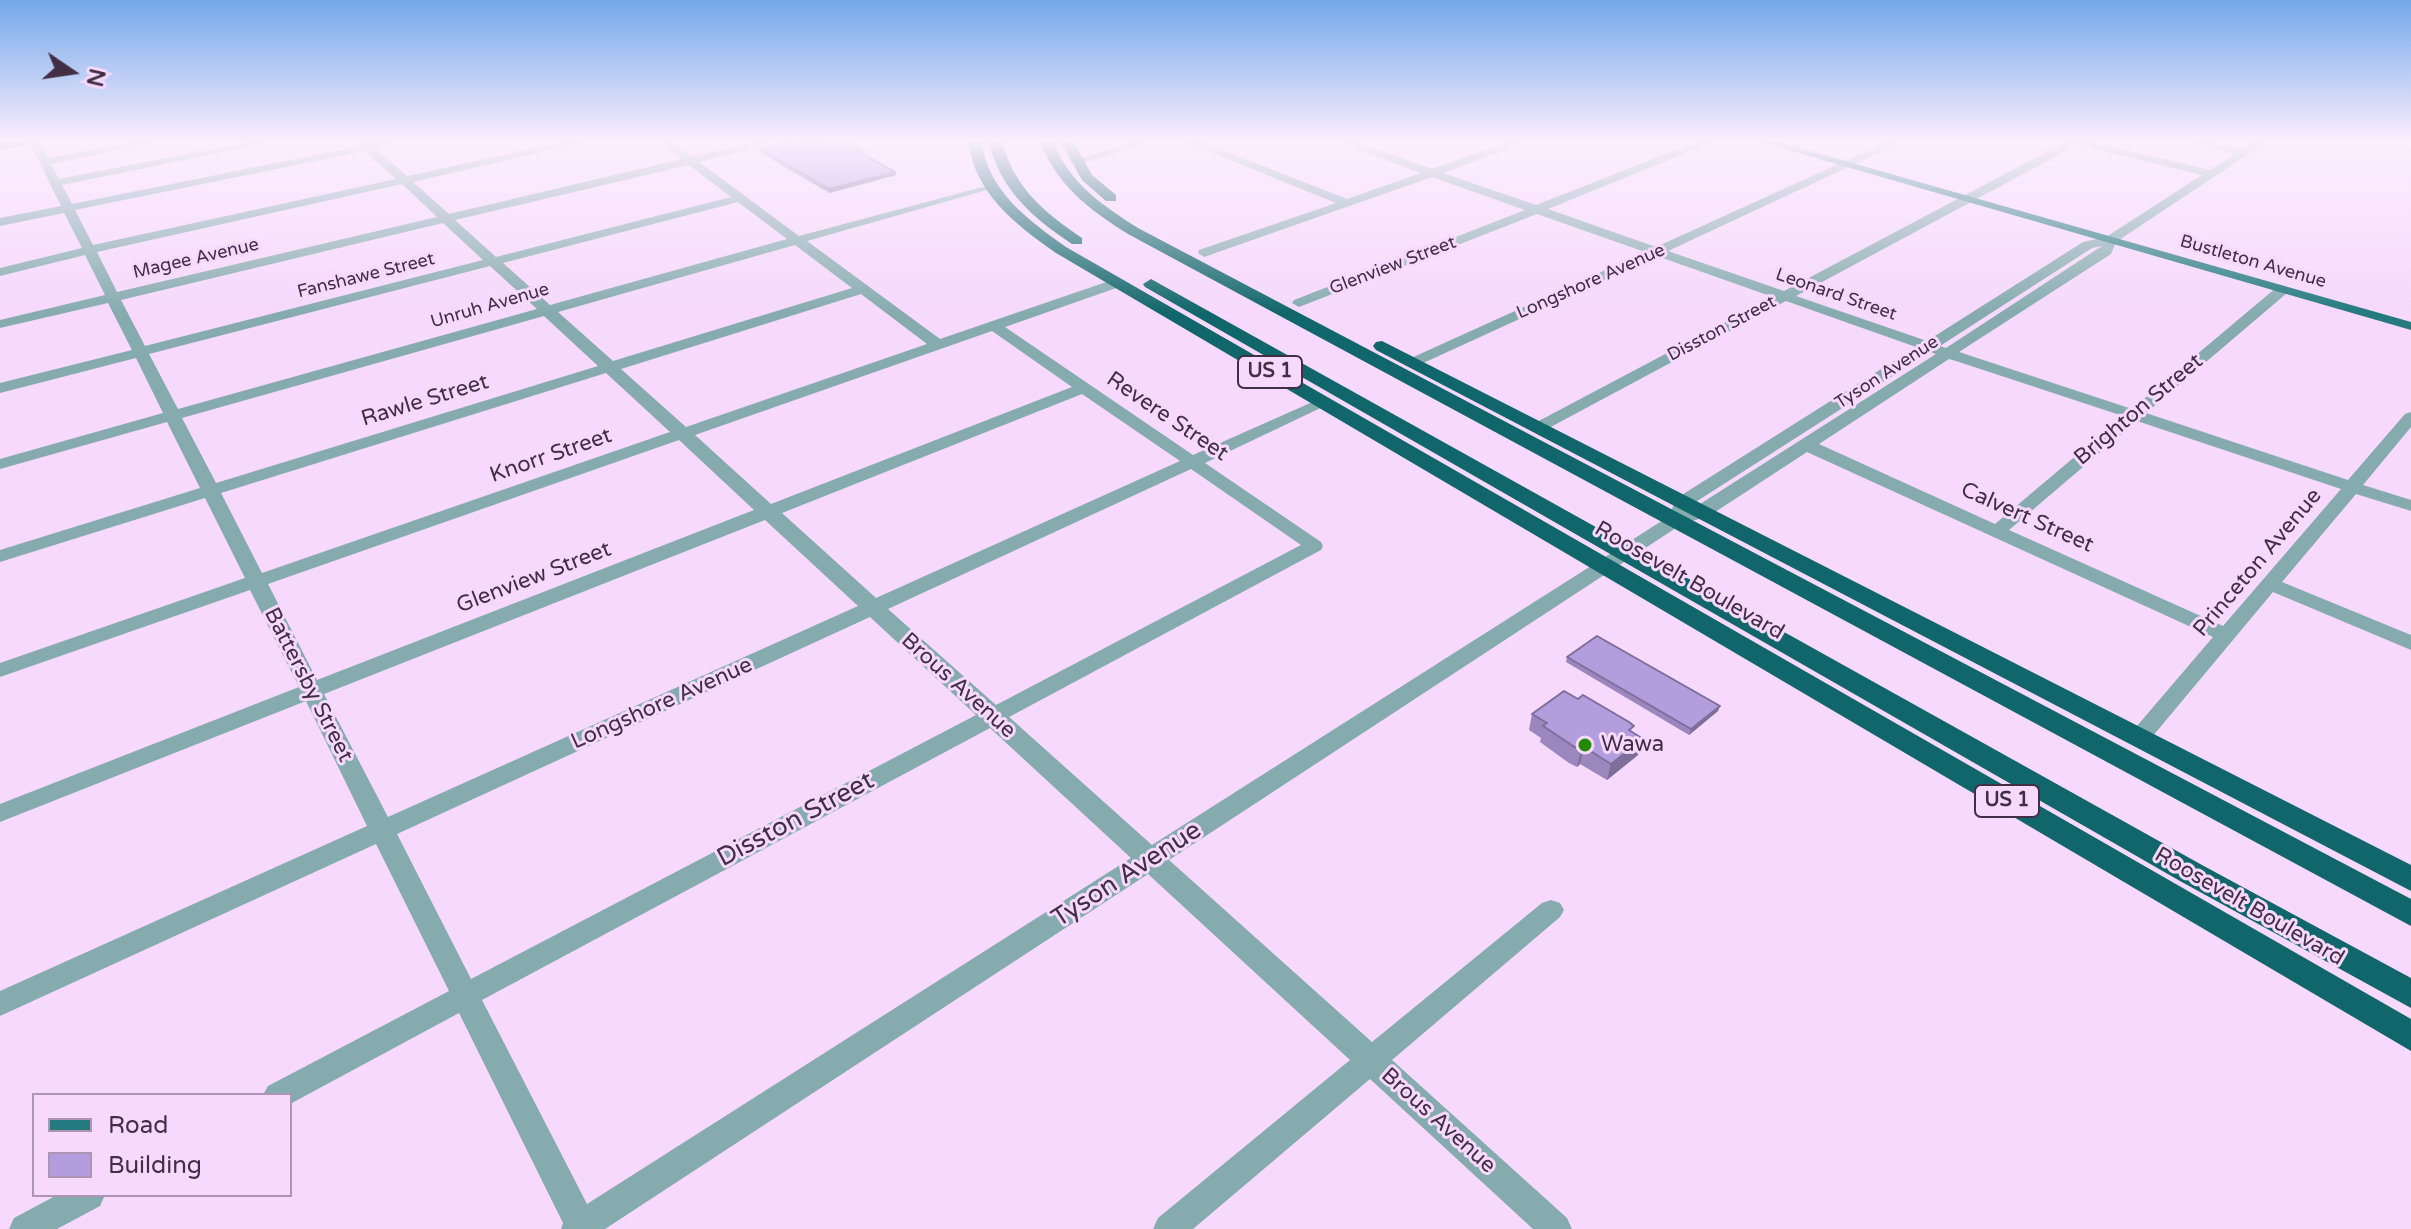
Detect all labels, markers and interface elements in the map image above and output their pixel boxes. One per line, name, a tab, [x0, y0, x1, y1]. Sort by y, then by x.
north arrow	[32, 32, 112, 112]
text: N	[81, 66, 110, 89]
street label: Bustleton Avenue	[2177, 231, 2329, 293]
street label: Glenview Street	[1327, 232, 1459, 300]
street label: Magee Avenue	[131, 234, 261, 284]
street label: Longshore Avenue	[1513, 240, 1669, 324]
street label: Fanshawe Street	[295, 249, 437, 303]
street label: Leonard Street	[1773, 264, 1899, 326]
street label: Unruh Avenue	[428, 279, 552, 333]
street label: Disston Street	[1664, 291, 1780, 367]
street label: Tyson Avenue	[1831, 332, 1943, 414]
street label: Brighton Street	[2069, 349, 2209, 471]
road number: US 1	[1238, 356, 1302, 388]
street label: Revere Street	[1101, 367, 1233, 467]
street label: Rawle Street	[358, 369, 492, 433]
street label: Knorr Street	[487, 423, 615, 489]
street label: Calvert Street	[1957, 477, 2097, 559]
street label: Princeton Avenue	[2188, 483, 2328, 643]
street label: Roosevelt Boulevard	[1590, 516, 1788, 646]
street label: Glenview Street	[453, 536, 615, 620]
street label: Battersby Street	[258, 603, 358, 767]
street label: Brous Avenue	[895, 628, 1021, 744]
street label: Longshore Avenue	[567, 652, 757, 756]
place label: Wawa	[1601, 732, 1664, 758]
marker: Wawa	[1576, 736, 1594, 754]
street label: Disston Street	[712, 766, 880, 874]
road number: US 1	[1975, 785, 2039, 817]
street label: Tyson Avenue	[1046, 815, 1208, 935]
street label: Roosevelt Boulevard	[2150, 842, 2348, 972]
street label: Brous Avenue	[1375, 1063, 1501, 1179]
legend	[32, 1093, 292, 1197]
text: Road	[108, 1111, 168, 1140]
text: Building	[108, 1151, 202, 1180]

